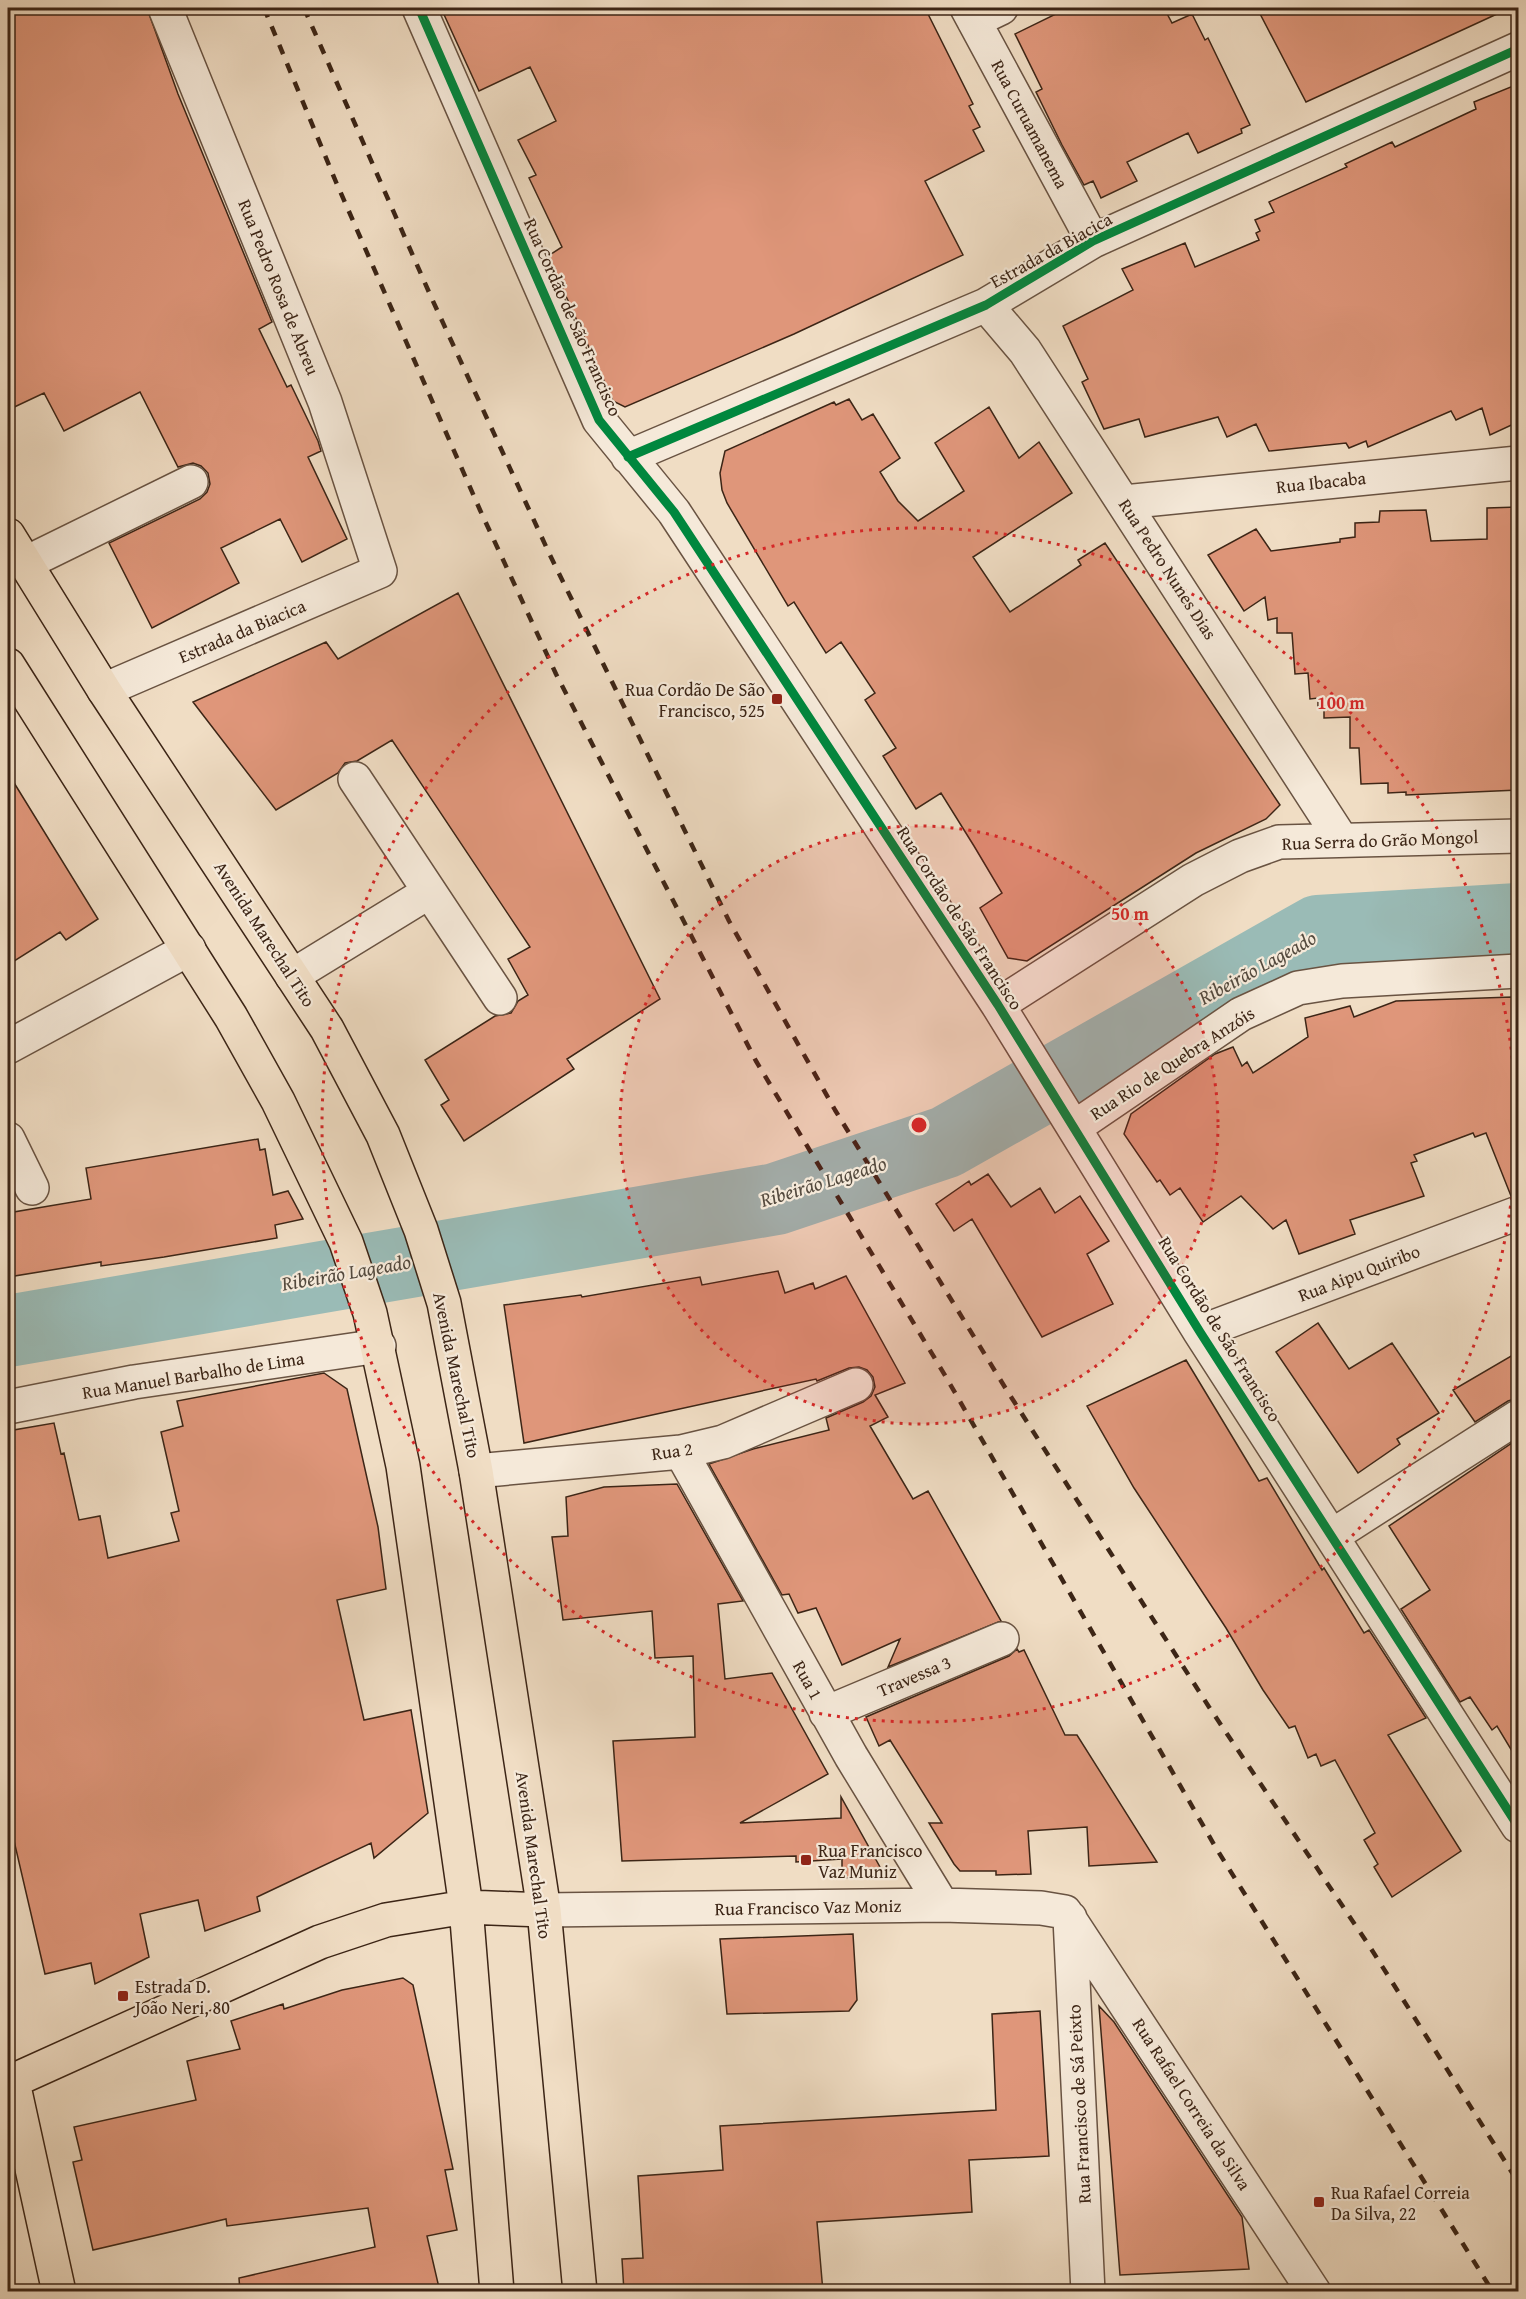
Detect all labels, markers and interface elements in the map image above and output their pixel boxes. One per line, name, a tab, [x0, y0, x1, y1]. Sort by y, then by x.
street label: Rua Curuamanema	[985, 55, 1076, 194]
street label: Rua Pedro Rosa de Abreu	[231, 195, 327, 379]
street label: Estrada da Biacica	[985, 205, 1117, 295]
street label: Rua Cordão de São Francisco	[517, 214, 629, 420]
street label: Rua Ibacaba	[1275, 464, 1368, 500]
street label: Rua Pedro Nunes Dias	[1112, 493, 1224, 645]
street label: Estrada da Biacica	[174, 592, 310, 670]
place label: Rua Cordão De São Francisco, 525	[625, 676, 765, 724]
text: 100 m	[1317, 689, 1365, 716]
marker: Rua Cordão De São Francisco, 525	[770, 692, 784, 706]
street label: Rua Cordão de São Francisco	[890, 821, 1030, 1015]
street label: Rua Serra do Grão Mongol	[1281, 823, 1479, 857]
street label: Avenida Marechal Tito	[208, 856, 322, 1012]
text: 50 m	[1111, 900, 1150, 927]
water label: Ribeirão Lageado	[1192, 922, 1322, 1012]
street label: Rua Rio de Quebra Anzóis	[1084, 1000, 1260, 1126]
centre of rings	[909, 1115, 929, 1135]
water label: Ribeirão Lageado	[755, 1148, 890, 1214]
street label: Rua Cordão de São Francisco	[1152, 1231, 1288, 1427]
street label: Rua Aipu Quiribo	[1294, 1237, 1424, 1309]
water label: Ribeirão Lageado	[278, 1246, 413, 1298]
street label: Avenida Marechal Tito	[426, 1289, 488, 1461]
street label: Rua Manuel Barbalho de Lima	[80, 1344, 306, 1406]
street label: Rua 2	[650, 1435, 694, 1467]
street label: Travessa 3	[873, 1648, 955, 1704]
street label: Rua 1	[786, 1655, 830, 1705]
street label: Avenida Marechal Tito	[509, 1769, 559, 1941]
place label: Rua Francisco Vaz Muniz	[818, 1837, 923, 1885]
marker: Rua Francisco Vaz Muniz	[799, 1853, 813, 1867]
street label: Rua Francisco Vaz Moniz	[714, 1892, 902, 1922]
place label: Estrada D. João Neri, 80	[133, 1973, 230, 2021]
marker: Estrada D. João Neri, 80	[116, 1989, 130, 2003]
street label: Rua Francisco de Sá Peixto	[1060, 2004, 1098, 2204]
street label: Rua Rafael Correia da Silva	[1126, 2012, 1258, 2196]
place label: Rua Rafael Correia Da Silva, 22	[1331, 2179, 1470, 2227]
marker: Rua Rafael Correia Da Silva, 22	[1312, 2195, 1326, 2209]

